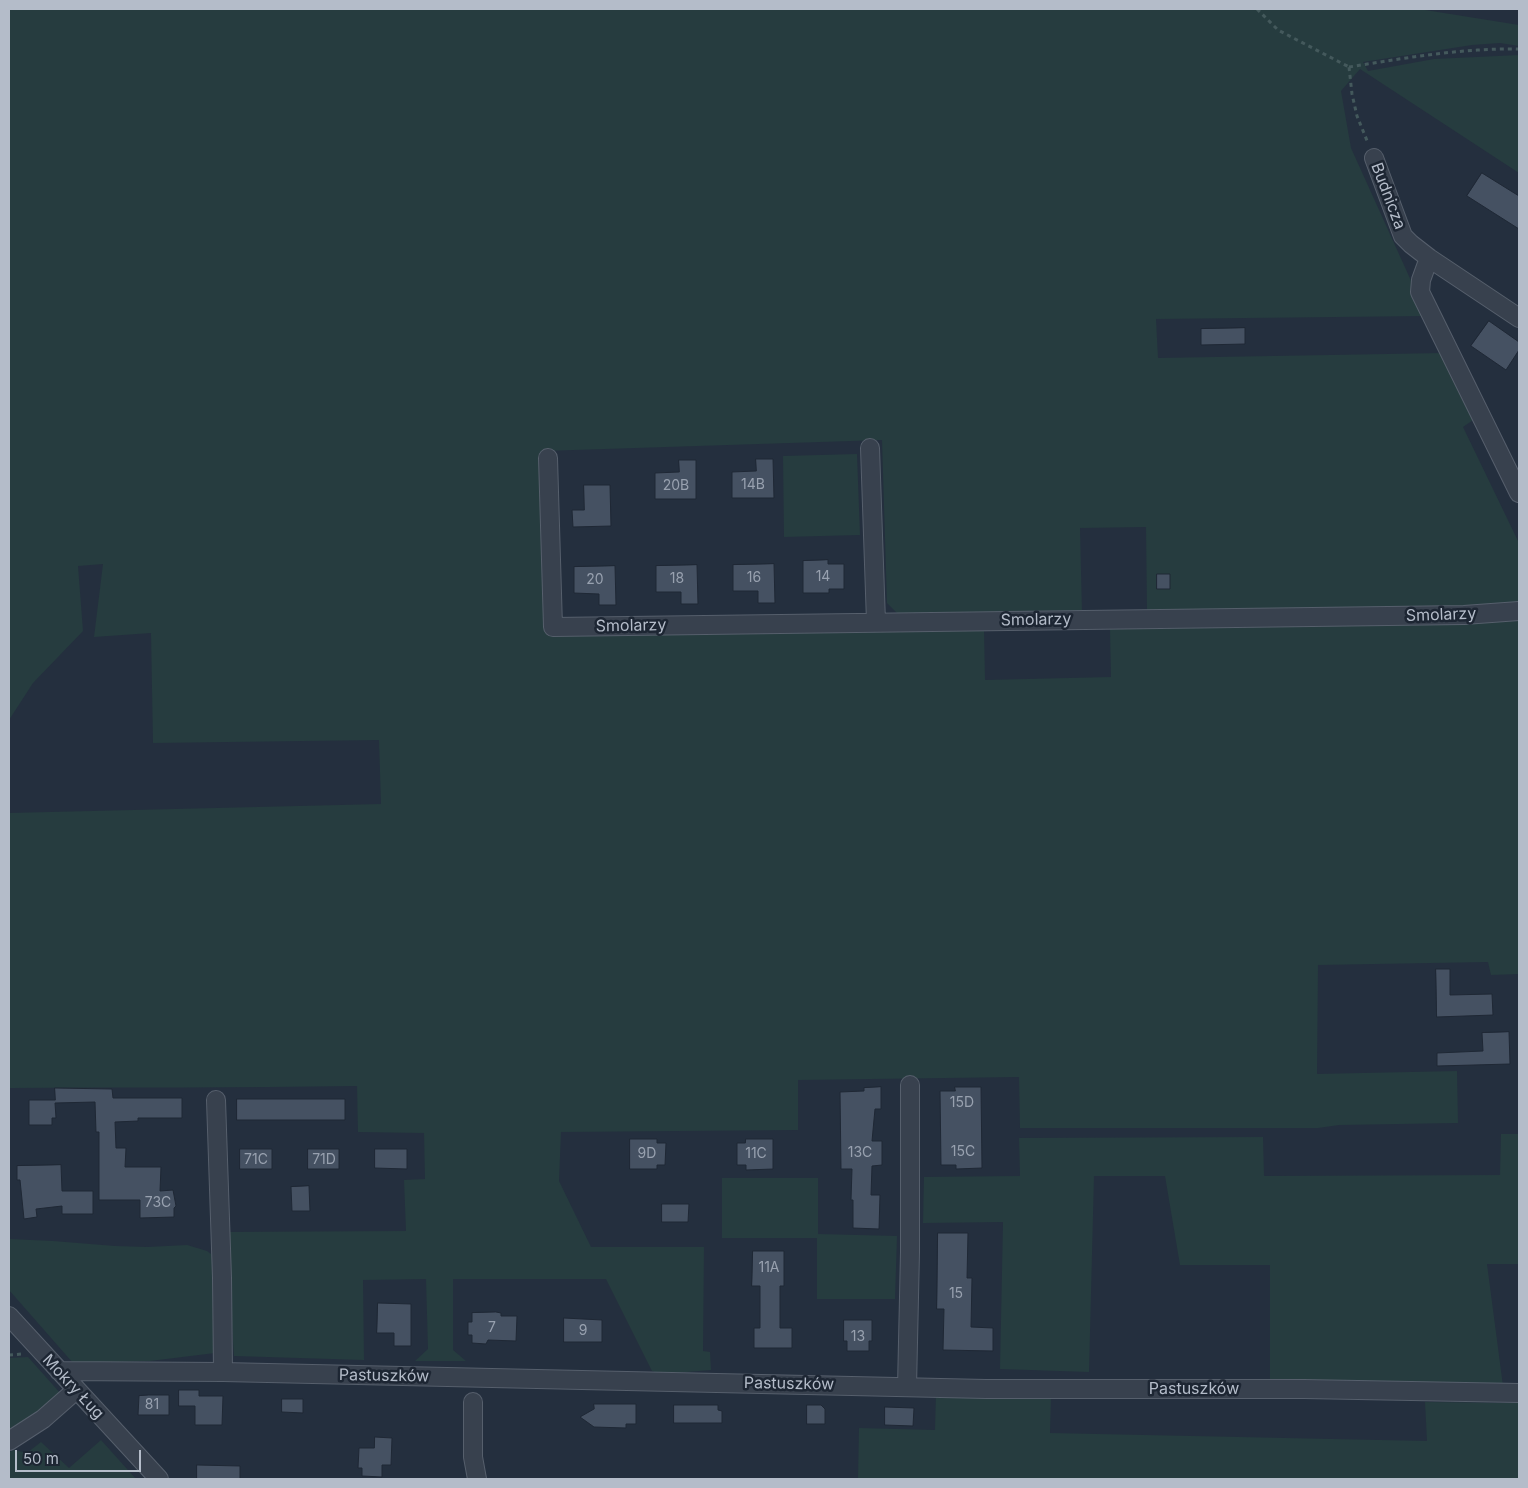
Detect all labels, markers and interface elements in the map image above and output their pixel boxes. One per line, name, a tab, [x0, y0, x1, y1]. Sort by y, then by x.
street label: Budnicza	[1367, 160, 1409, 232]
house number: 14B	[741, 477, 765, 493]
house number: 20B	[663, 478, 689, 494]
house number: 14	[816, 569, 830, 585]
house number: 16	[747, 570, 761, 586]
house number: 18	[670, 571, 684, 587]
house number: 20	[586, 572, 604, 588]
street label: Smolarzy	[1405, 604, 1477, 626]
street label: Smolarzy	[1001, 610, 1071, 630]
street label: Smolarzy	[596, 616, 666, 636]
house number: 15D	[950, 1095, 974, 1111]
house number: 15C	[951, 1144, 975, 1160]
house number: 13C	[848, 1145, 872, 1161]
house number: 9D	[638, 1146, 656, 1162]
house number: 11C	[745, 1146, 767, 1162]
house number: 71C	[244, 1152, 268, 1168]
house number: 71D	[312, 1152, 336, 1168]
house number: 73C	[145, 1195, 171, 1211]
house number: 11A	[758, 1260, 780, 1276]
house number: 15	[949, 1286, 963, 1302]
house number: 7	[488, 1320, 496, 1336]
house number: 9	[579, 1323, 587, 1339]
house number: 13	[851, 1329, 865, 1345]
street label: Mokry Ług	[38, 1351, 108, 1423]
street label: Pastuszków	[339, 1366, 429, 1386]
street label: Pastuszków	[744, 1374, 834, 1394]
street label: Pastuszków	[1149, 1379, 1239, 1399]
house number: 81	[145, 1397, 159, 1413]
scale bar	[18, 1440, 144, 1472]
text: 50 m	[23, 1449, 59, 1468]

